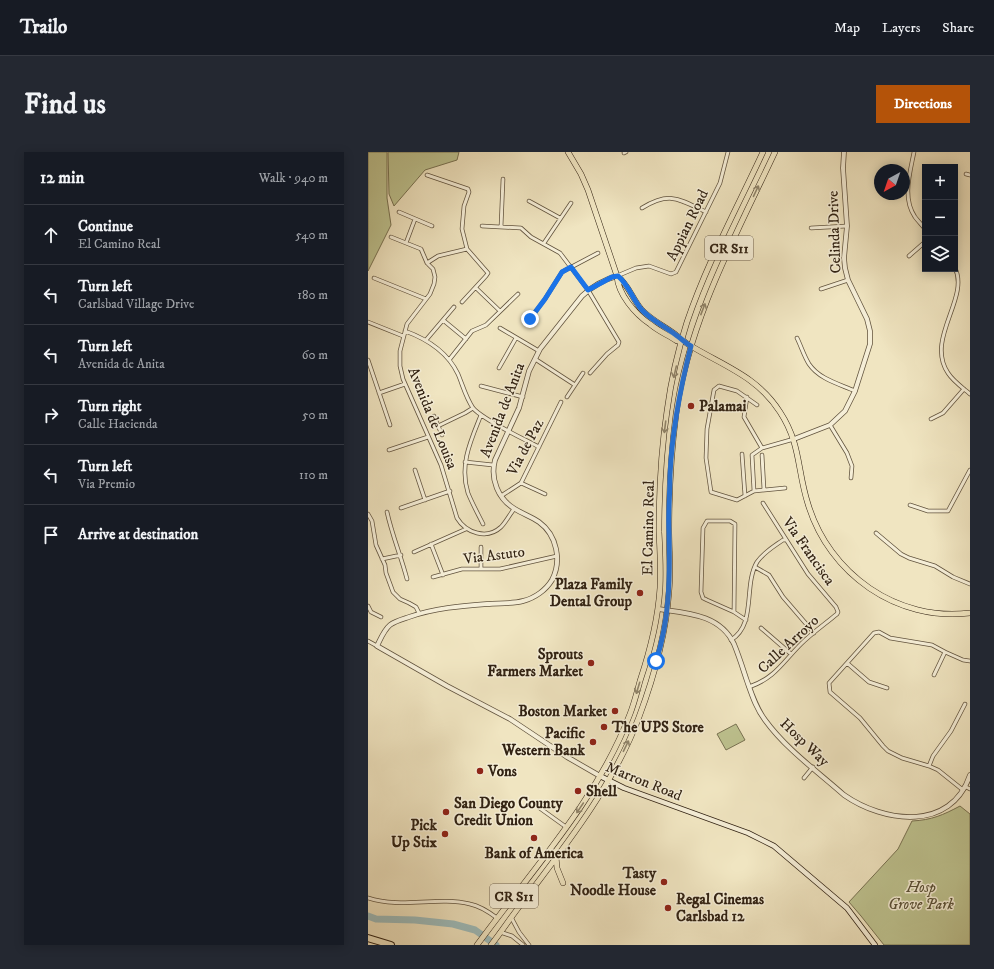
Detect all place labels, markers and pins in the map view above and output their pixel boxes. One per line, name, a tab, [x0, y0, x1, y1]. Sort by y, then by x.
place label: Palamai	[699, 397, 747, 416]
marker: Palamai	[686, 401, 696, 411]
place label: Plaza Family Dental Group	[550, 575, 633, 611]
marker: Plaza Family Dental Group	[635, 588, 645, 598]
place label: Sprouts Farmers Market	[487, 645, 583, 681]
marker: Sprouts Farmers Market	[586, 658, 596, 668]
place label: Boston Market	[518, 702, 607, 721]
marker: Boston Market	[610, 706, 620, 716]
place label: The UPS Store	[611, 718, 705, 737]
marker: The UPS Store	[599, 722, 609, 732]
place label: Pacific Western Bank	[501, 724, 586, 760]
marker: Pacific Western Bank	[588, 737, 598, 747]
place label: Vons	[487, 762, 517, 781]
marker: Vons	[475, 766, 485, 776]
place label: Shell	[586, 782, 617, 801]
marker: Shell	[573, 786, 583, 796]
place label: San Diego County Credit Union	[454, 794, 563, 830]
marker: San Diego County Credit Union	[441, 807, 451, 817]
place label: Pick Up Stix	[391, 816, 438, 852]
marker: Pick Up Stix	[440, 829, 450, 839]
marker: Bank of America	[529, 833, 539, 843]
place label: Bank of America	[485, 844, 584, 863]
place label: Tasty Noodle House	[570, 864, 657, 900]
marker: Tasty Noodle House	[659, 877, 669, 887]
place label: Regal Cinemas Carlsbad 12	[676, 890, 764, 926]
marker: Regal Cinemas Carlsbad 12	[663, 903, 673, 913]

